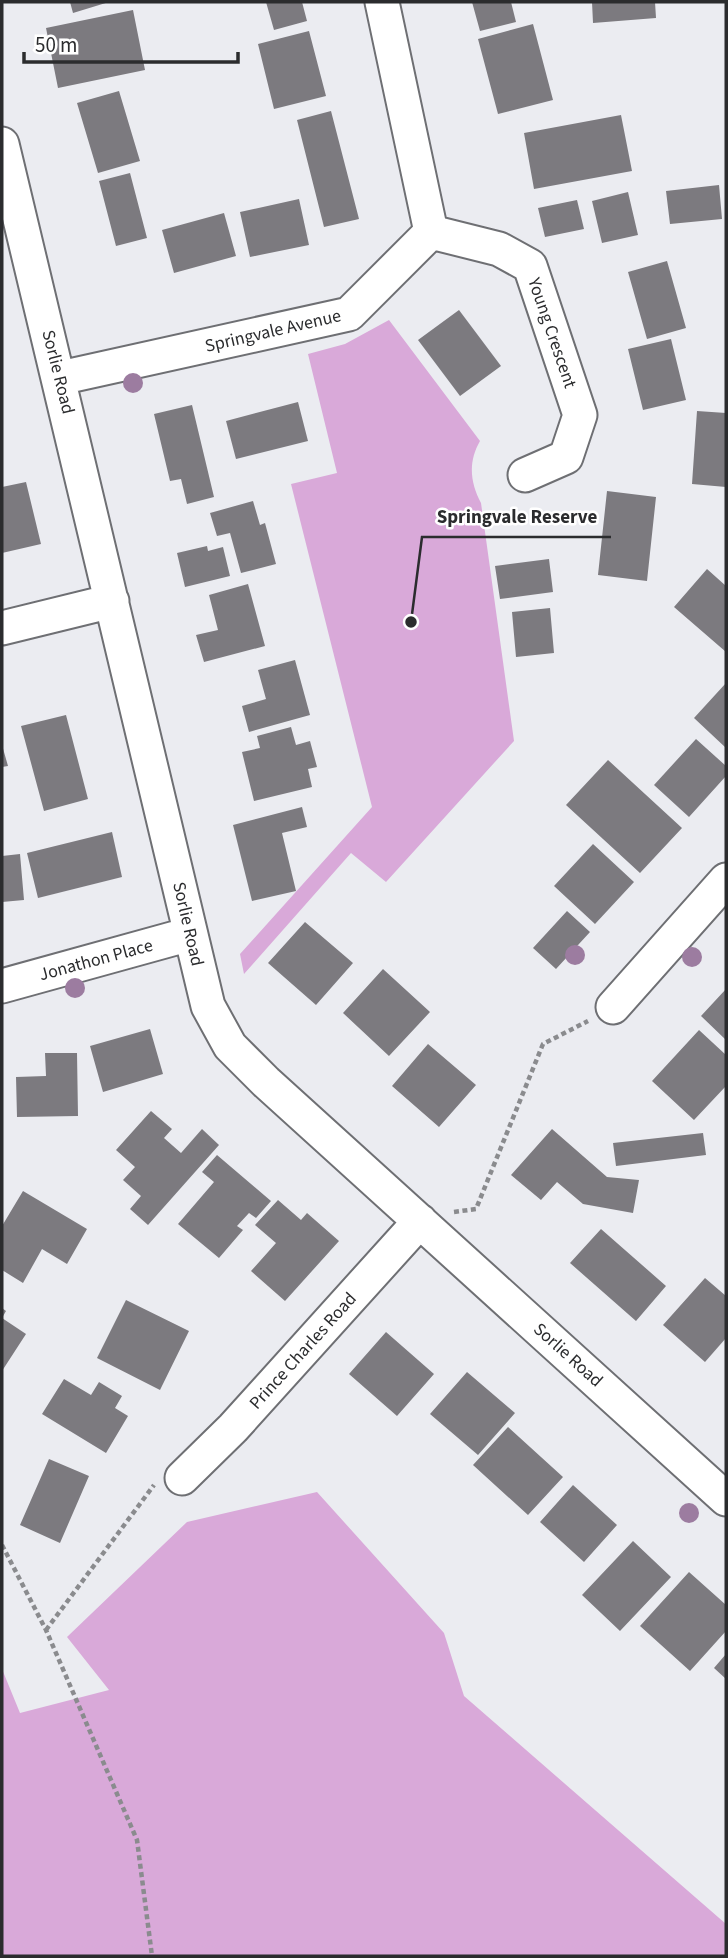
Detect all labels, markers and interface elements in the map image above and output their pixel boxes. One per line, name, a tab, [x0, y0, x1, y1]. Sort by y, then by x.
scale bar	[24, 21, 238, 65]
text: 50 m	[35, 30, 77, 60]
street label: Young Crescent	[521, 273, 583, 392]
street label: Springvale Avenue	[203, 303, 344, 359]
street label: Sorlie Road	[35, 327, 81, 417]
callout: Springvale Reserve	[422, 497, 611, 537]
text: Springvale Reserve	[437, 504, 597, 531]
street label: Sorlie Road	[166, 879, 210, 969]
street label: Jonathon Place	[36, 933, 156, 987]
street label: Prince Charles Road	[244, 1287, 362, 1415]
street label: Sorlie Road	[528, 1317, 608, 1393]

